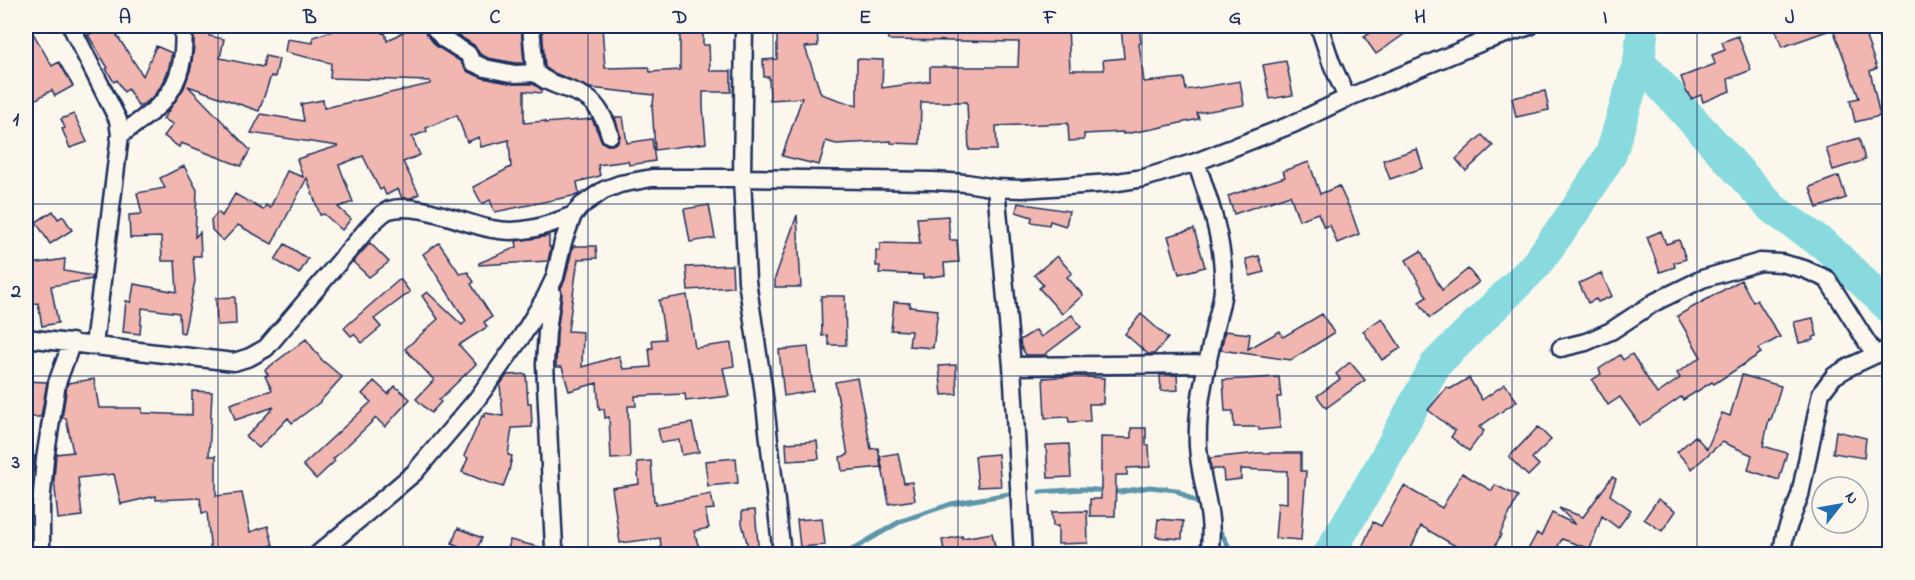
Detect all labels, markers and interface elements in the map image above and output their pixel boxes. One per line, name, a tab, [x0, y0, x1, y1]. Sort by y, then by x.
text: A	[119, 4, 131, 33]
text: B	[302, 4, 317, 33]
text: C	[490, 4, 501, 33]
text: D	[672, 4, 687, 33]
text: E	[859, 4, 871, 33]
text: F	[1043, 4, 1057, 33]
text: G	[1229, 4, 1242, 33]
text: H	[1414, 4, 1426, 33]
text: I	[1603, 4, 1608, 33]
text: J	[1785, 4, 1795, 33]
text: 1	[13, 106, 20, 135]
text: 2	[10, 278, 21, 307]
text: 3	[11, 449, 20, 478]
north arrow	[1810, 475, 1870, 535]
text: N	[1838, 487, 1864, 509]

